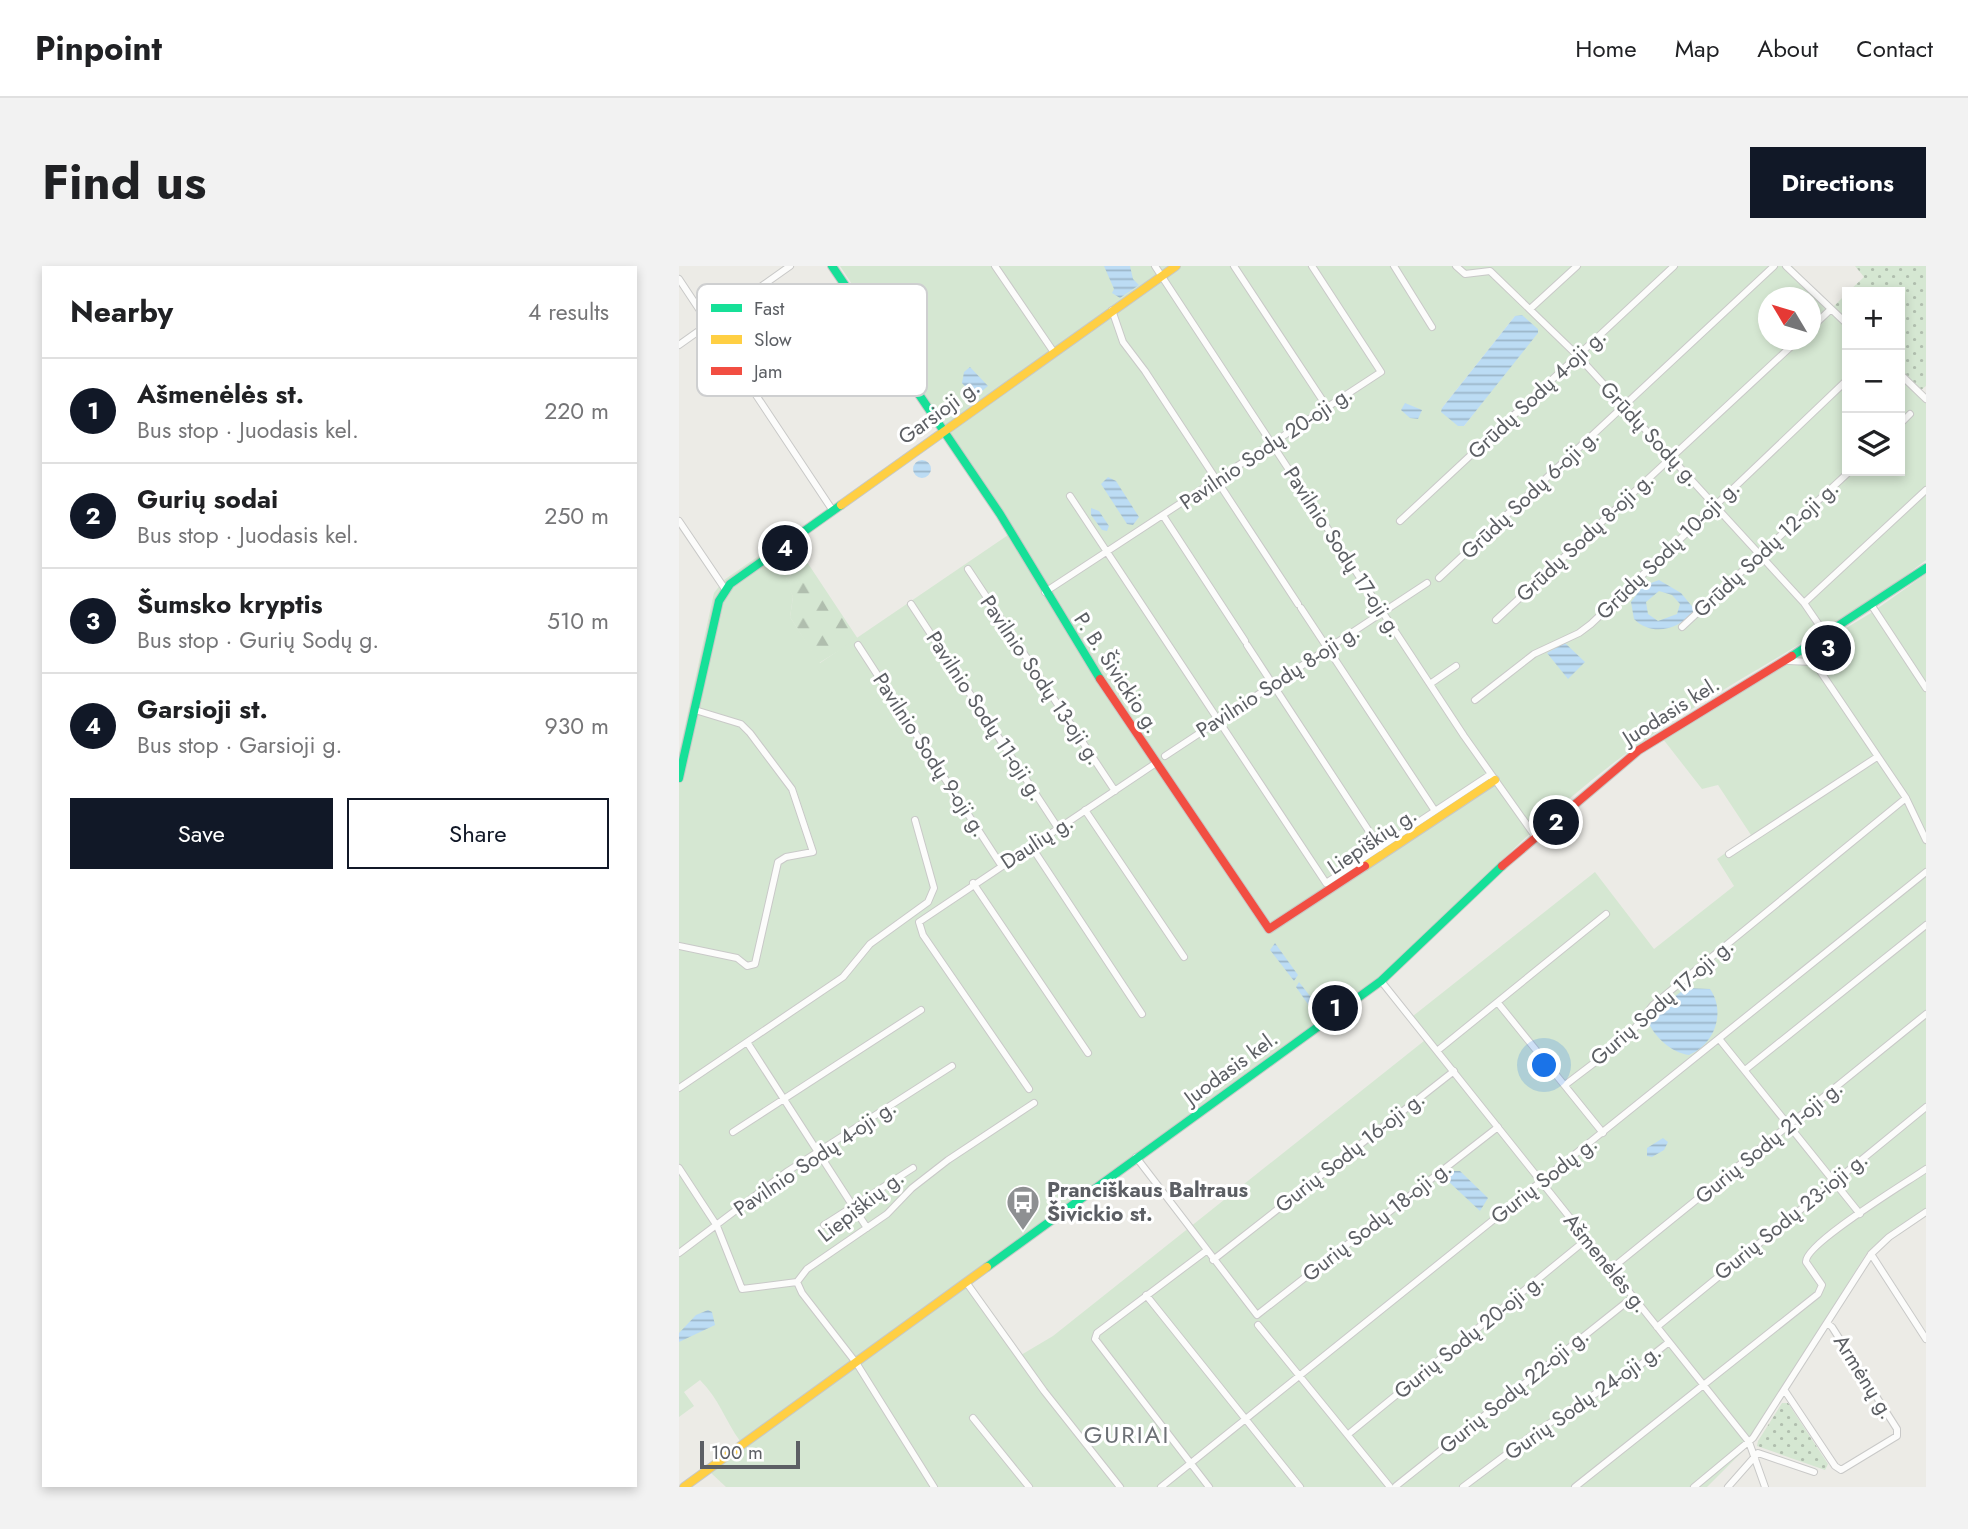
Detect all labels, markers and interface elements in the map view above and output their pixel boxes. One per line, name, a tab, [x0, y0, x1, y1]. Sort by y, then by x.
text: Pinpoint	[35, 25, 162, 72]
text: Home	[1575, 31, 1637, 66]
text: Map	[1675, 31, 1719, 66]
text: About	[1757, 31, 1818, 66]
text: Contact	[1856, 31, 1933, 66]
text: Find us	[42, 147, 206, 217]
button: Directions	[1750, 147, 1926, 218]
legend	[697, 284, 927, 396]
north arrow	[1758, 287, 1821, 350]
map controls	[1842, 287, 1905, 476]
button: +	[1842, 287, 1905, 350]
text: Nearby	[70, 290, 173, 333]
text: 4 results	[528, 295, 609, 329]
text: Fast	[754, 295, 785, 322]
street label: Grūdų Sodų 4-oji g.	[1461, 322, 1613, 466]
text: Slow	[754, 326, 792, 353]
button: −	[1842, 350, 1905, 413]
text: Jam	[751, 358, 783, 385]
street label: Garsioji g.	[892, 372, 986, 452]
text: Ašmenėlės st.	[137, 375, 304, 413]
street label: Grūdų Sodų g.	[1593, 375, 1707, 493]
street label: Pavilnio Sodų 20-oji g.	[1174, 379, 1358, 517]
text: 1	[87, 394, 99, 428]
text: 220 m	[544, 394, 609, 428]
text: Bus stop · Juodasis kel.	[137, 413, 359, 447]
button: layers	[1842, 413, 1905, 476]
street label: Grūdų Sodų 6-oji g.	[1454, 422, 1606, 566]
street label: Pavilnio Sodų 17-oji g.	[1276, 461, 1410, 643]
street label: Grūdų Sodų 8-oji g.	[1509, 465, 1661, 609]
street label: Grūdų Sodų 10-oji g.	[1590, 473, 1746, 627]
street label: Grūdų Sodų 12-oji g.	[1687, 474, 1845, 624]
text: Gurių sodai	[137, 480, 278, 518]
text: 2	[85, 499, 101, 533]
text: 250 m	[544, 499, 609, 533]
text: Bus stop · Juodasis kel.	[137, 518, 359, 552]
pin: 4	[762, 522, 808, 574]
text: Šumsko kryptis	[137, 585, 322, 623]
street label: Pavilnio Sodų 13-oji g.	[973, 589, 1109, 771]
text: 3	[86, 604, 100, 638]
text: 510 m	[547, 604, 609, 638]
street label: P. B. Šivickio g.	[1067, 607, 1167, 739]
street label: Pavilnio Sodų 8-oji g.	[1190, 617, 1366, 745]
pin: 3	[1805, 622, 1851, 674]
text: Bus stop · Gurių Sodų g.	[137, 623, 379, 657]
street label: Pavilnio Sodų 11-oji g.	[919, 625, 1051, 807]
street label: Pavilnio Sodų 9-oji g.	[866, 667, 994, 843]
street label: Juodasis kel.	[1614, 669, 1725, 754]
text: Garsioji st.	[137, 690, 268, 728]
text: 4	[85, 709, 101, 743]
text: 930 m	[545, 709, 609, 743]
text: Bus stop · Garsioji g.	[137, 728, 342, 762]
pin: 2	[1533, 796, 1579, 848]
button: Save	[70, 798, 333, 869]
button: Share	[347, 798, 609, 869]
street label: Liepiškių g.	[1321, 800, 1423, 882]
street label: Daulių g.	[995, 807, 1079, 877]
street label: Gurių Sodų 17-oji g.	[1584, 931, 1740, 1073]
pin: 1	[1312, 982, 1358, 1034]
street label: Juodasis kel.	[1176, 1024, 1284, 1114]
your location	[1527, 1048, 1561, 1082]
street label: Gurių Sodų 21-oji g.	[1689, 1073, 1849, 1211]
street label: Gurių Sodų 16-oji g.	[1269, 1084, 1431, 1220]
street label: Pavilnio Sodų 4-oji g.	[728, 1092, 902, 1224]
street label: Gurių Sodų g.	[1484, 1129, 1604, 1231]
street label: Gurių Sodų 23-ioji g.	[1708, 1145, 1874, 1287]
street label: Gurių Sodų 18-oji g.	[1296, 1153, 1458, 1289]
street label: Liepiškių g.	[812, 1163, 910, 1249]
place label: Pranciškaus Baltraus Šivickio st.	[1047, 1175, 1248, 1229]
bus stop icon: Pranciškaus Baltraus Šivickio st.	[1004, 1183, 1042, 1232]
street label: Ašmenėlės g.	[1557, 1207, 1655, 1319]
street label: Gurių Sodų 20-oji g.	[1388, 1266, 1550, 1406]
street label: Gurių Sodų 22-oji g.	[1433, 1321, 1595, 1461]
street label: Armėnų g.	[1826, 1329, 1902, 1425]
street label: Gurių Sodų 24-oji g.	[1499, 1337, 1667, 1467]
district label: GURIAI	[1084, 1417, 1170, 1452]
scale bar	[700, 1438, 800, 1470]
text: 100 m	[711, 1439, 763, 1466]

